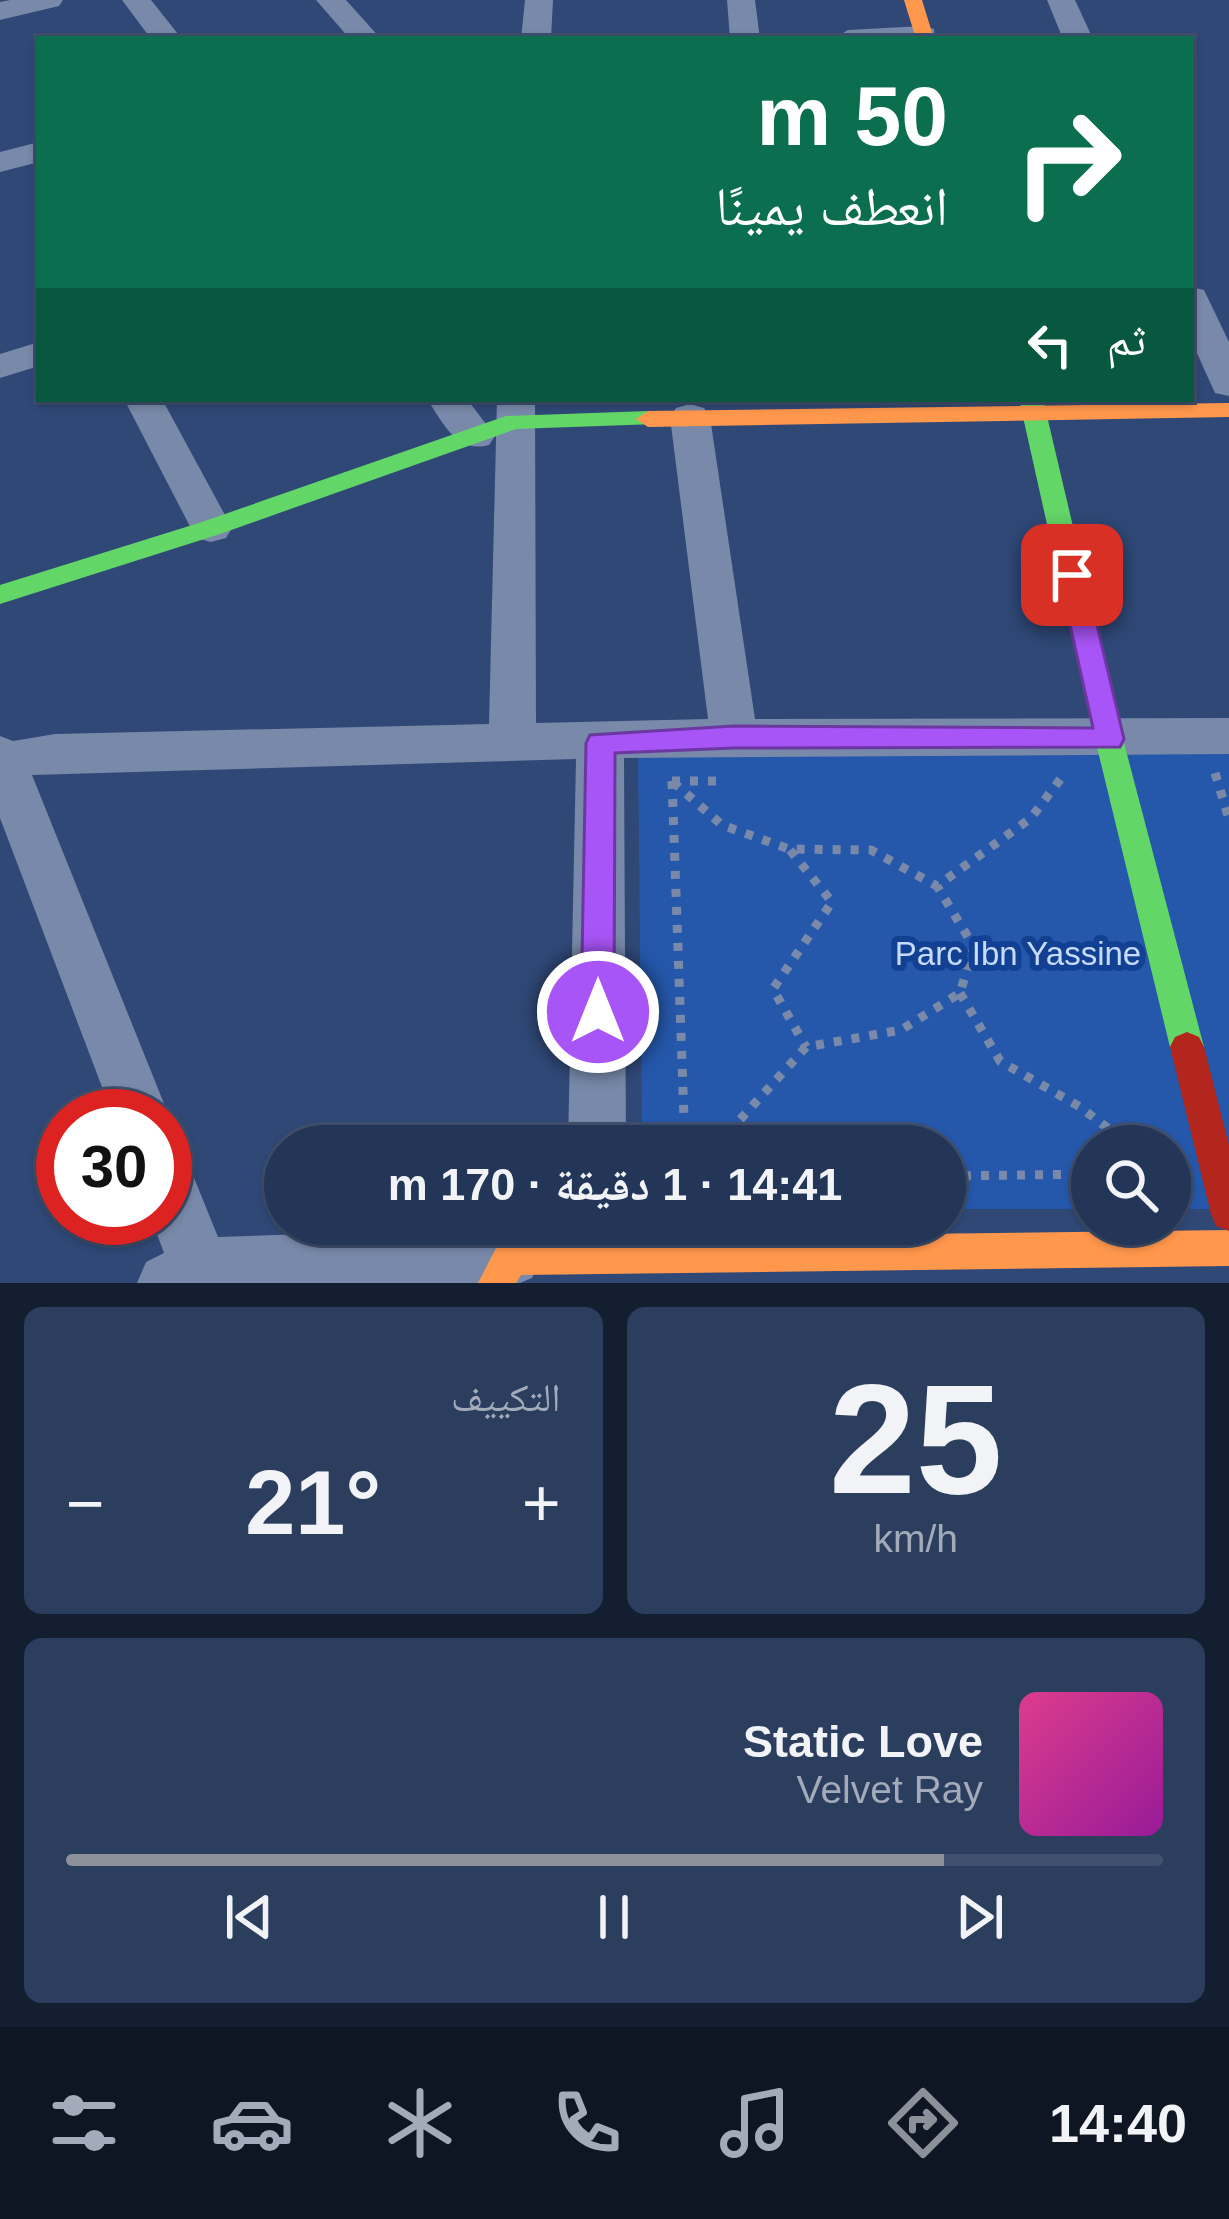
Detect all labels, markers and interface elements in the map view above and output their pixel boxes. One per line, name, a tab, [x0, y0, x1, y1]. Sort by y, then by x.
text: 50 m	[757, 69, 948, 163]
icon: right	[990, 84, 1146, 240]
text: انعطف يمينًا	[715, 176, 948, 236]
icon: left	[1017, 312, 1083, 378]
text: ثم	[1107, 314, 1146, 365]
pin	[1021, 524, 1123, 626]
icon: arrive	[1039, 542, 1105, 608]
park label: Parc Ibn Yassine	[895, 935, 1141, 972]
position arrow	[535, 949, 661, 1075]
speed limit sign: 30	[36, 1089, 192, 1245]
map controls	[1071, 1125, 1191, 1245]
button: search	[1071, 1125, 1191, 1245]
text: 14:41 · 1 دقيقة · 170 m	[388, 1159, 842, 1210]
text: 25	[829, 1352, 1003, 1526]
text: التكييف	[451, 1376, 561, 1419]
text: 21°	[245, 1453, 381, 1553]
text: −	[66, 1466, 105, 1540]
text: +	[522, 1466, 560, 1540]
text: km/h	[874, 1517, 958, 1560]
text: Static Love	[743, 1716, 983, 1767]
text: Velvet Ray	[797, 1768, 983, 1811]
icon: previous	[216, 1884, 282, 1950]
icon: pause	[581, 1884, 647, 1950]
icon: next	[947, 1884, 1013, 1950]
icon: filters	[42, 2081, 126, 2165]
icon: car	[210, 2081, 294, 2165]
icon: climate	[378, 2081, 462, 2165]
icon: phone	[545, 2081, 629, 2165]
icon: music	[713, 2081, 797, 2165]
icon: directions	[881, 2081, 965, 2165]
text: 14:40	[1049, 2093, 1187, 2153]

